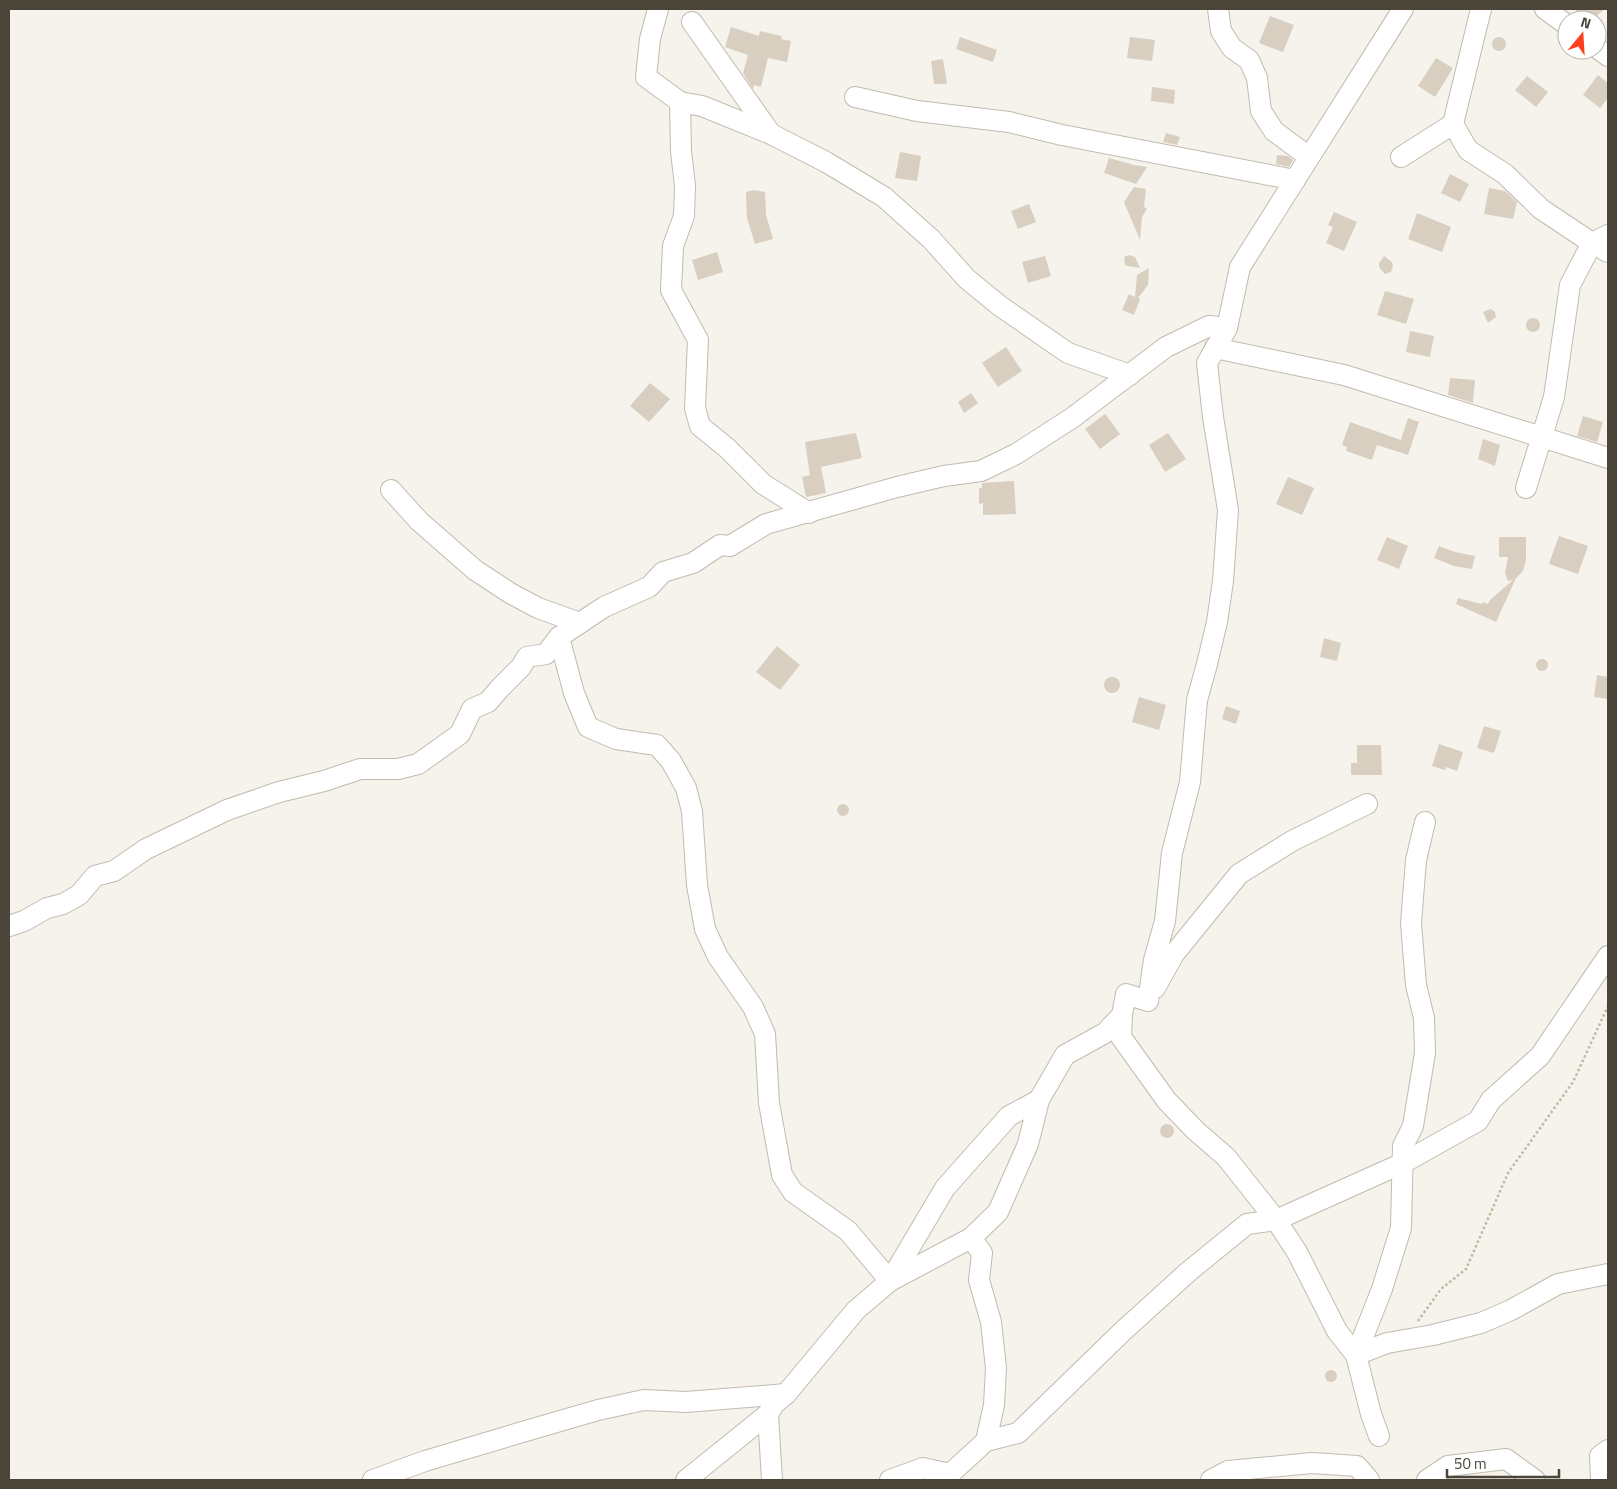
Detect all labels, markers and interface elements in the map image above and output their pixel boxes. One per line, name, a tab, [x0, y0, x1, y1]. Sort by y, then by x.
north arrow	[1557, 10, 1607, 60]
text: N	[1578, 11, 1594, 34]
scale bar	[1447, 1446, 1560, 1478]
text: 50 m	[1454, 1452, 1487, 1475]

